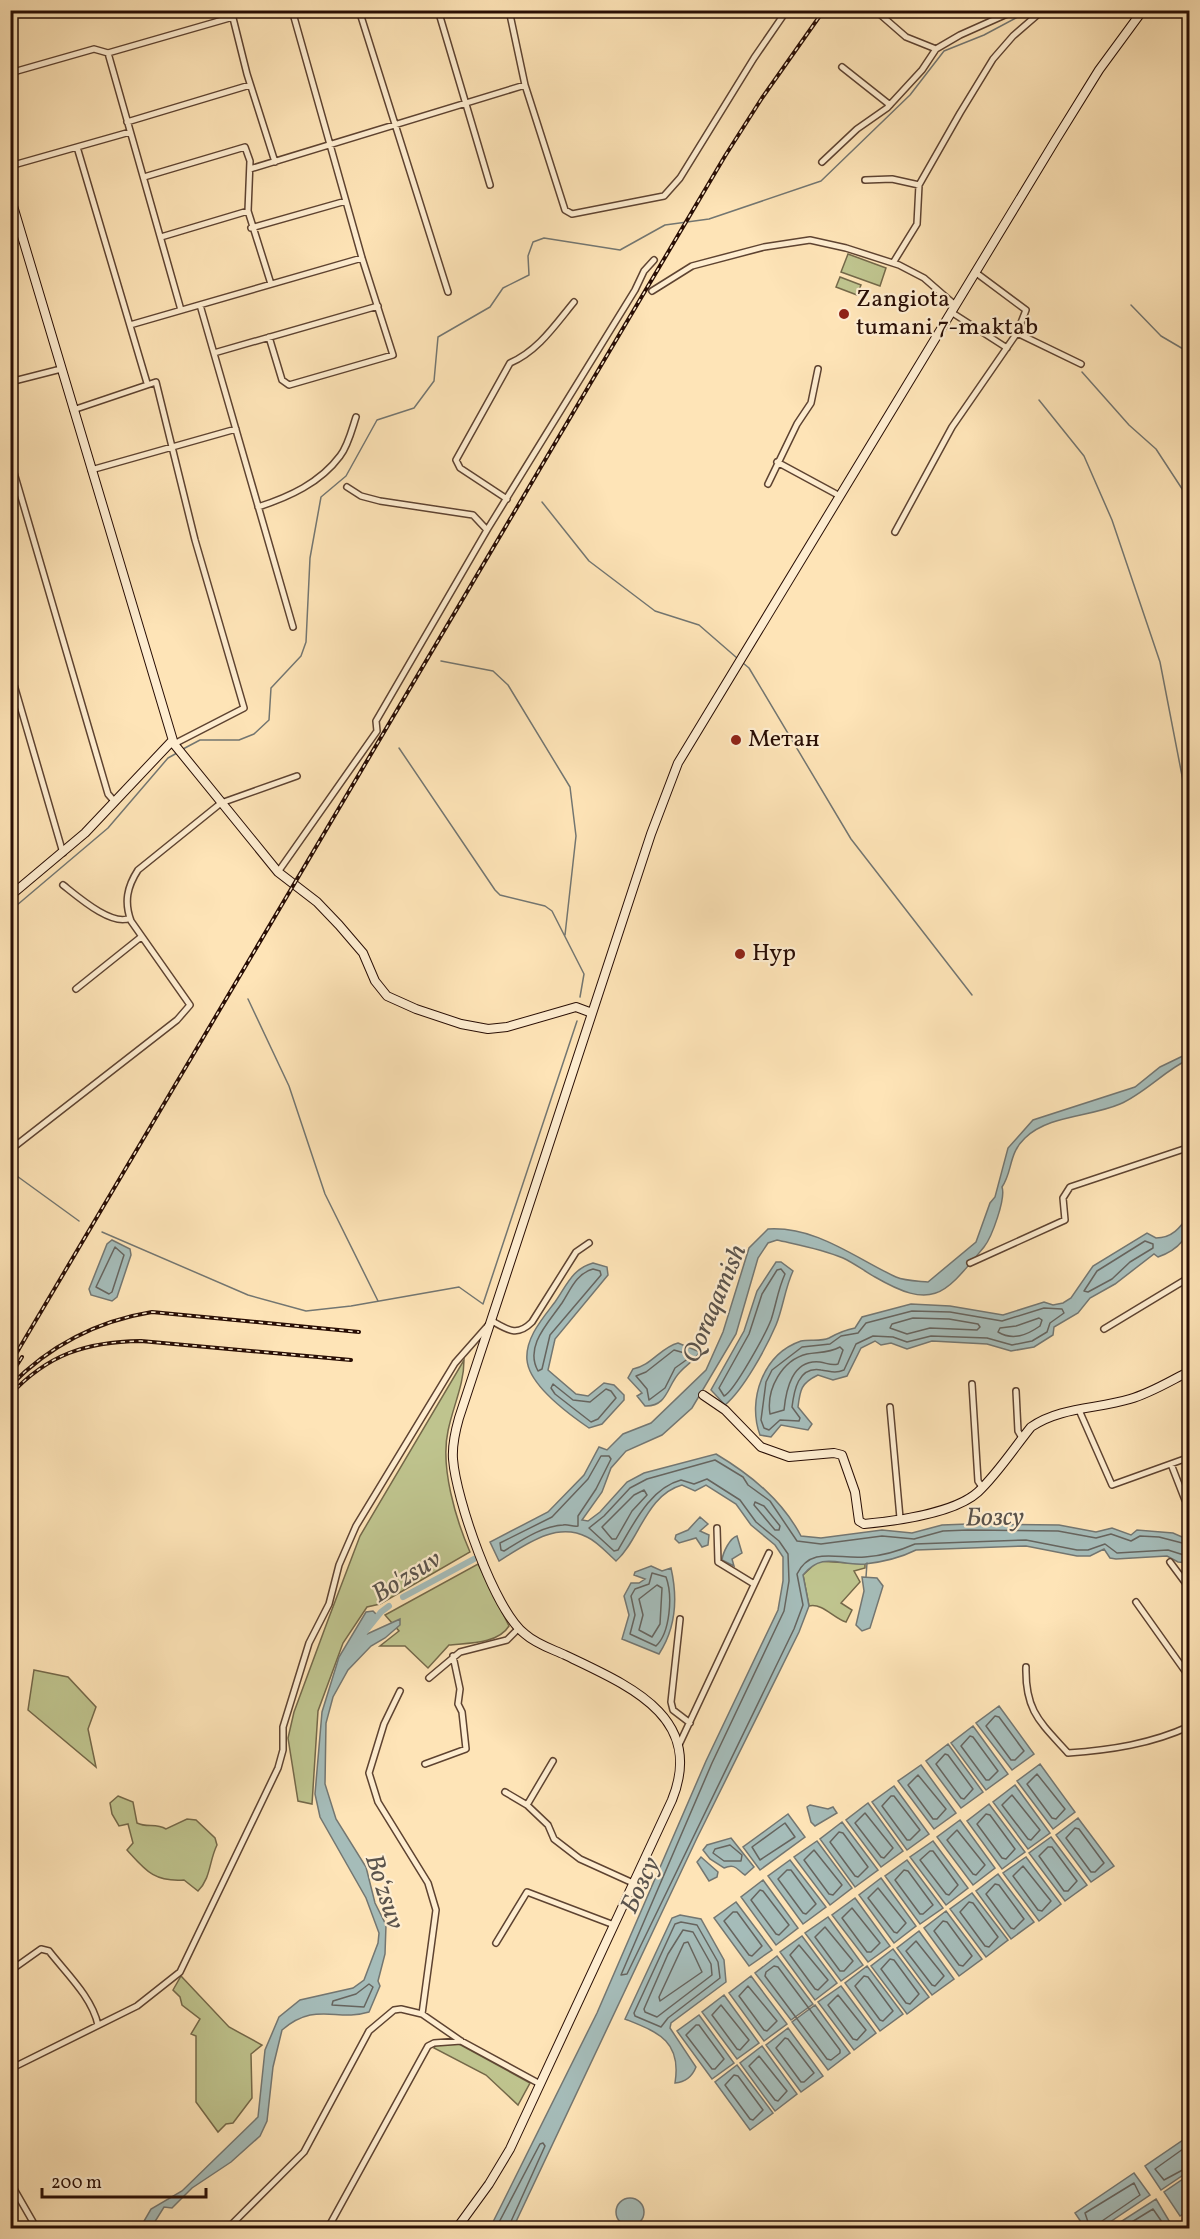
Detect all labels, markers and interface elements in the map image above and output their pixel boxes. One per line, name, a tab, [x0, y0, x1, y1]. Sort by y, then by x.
place label: Zangiota tumani 7-maktab	[856, 283, 1038, 345]
marker: Zangiota tumani 7-maktab	[837, 307, 851, 321]
place label: Метан	[748, 723, 820, 757]
marker: Метан	[729, 733, 743, 747]
place label: Нур	[752, 937, 796, 971]
marker: Нур	[733, 947, 747, 961]
water label: Qoraqamish	[674, 1239, 756, 1369]
water label: Бозсу	[966, 1499, 1025, 1537]
water label: Bo'zsuv	[365, 1542, 449, 1612]
water label: Boʻzsuv	[355, 1850, 413, 1934]
water label: Бозсу	[612, 1851, 670, 1919]
scale bar	[42, 2161, 206, 2199]
text: 200 m	[51, 2171, 102, 2196]

